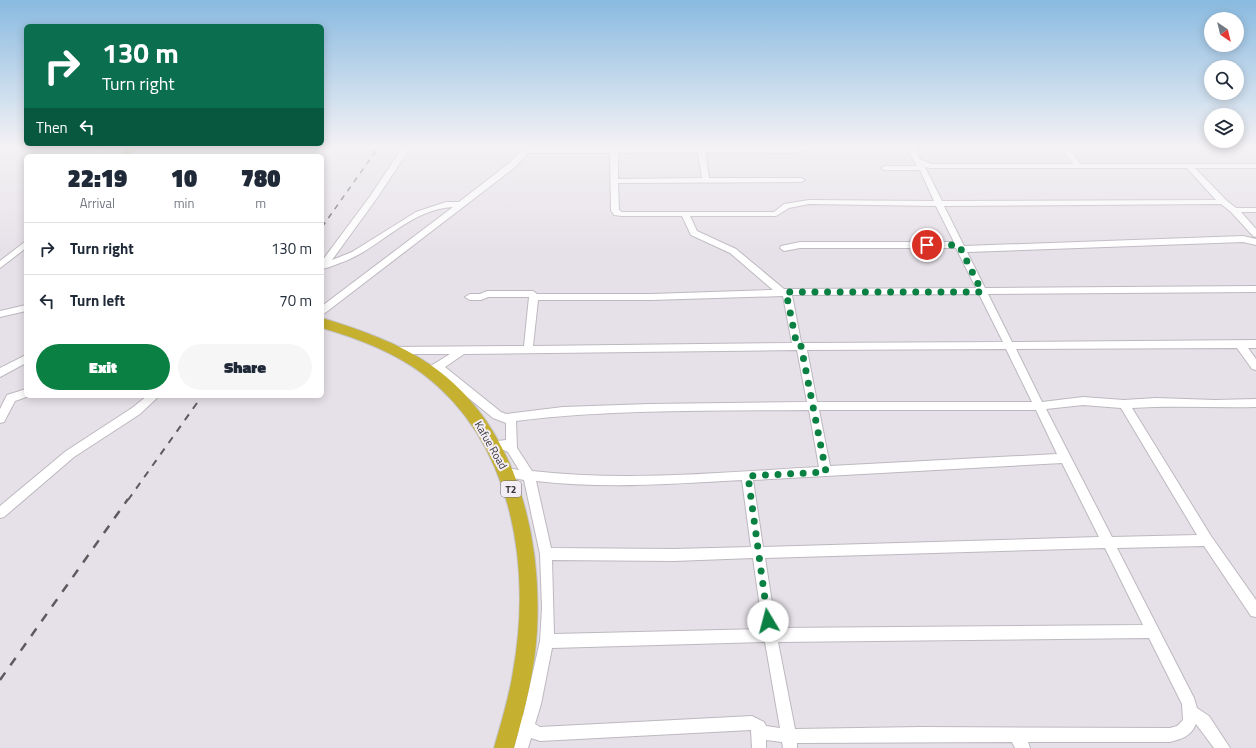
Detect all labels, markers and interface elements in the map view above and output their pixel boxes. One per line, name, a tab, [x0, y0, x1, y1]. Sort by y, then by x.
north arrow	[1204, 12, 1244, 52]
map controls	[1204, 12, 1244, 148]
text: 130 m	[102, 31, 179, 74]
icon: right	[36, 40, 88, 92]
button: search	[1204, 60, 1244, 100]
text: Turn right	[102, 70, 175, 97]
button: layers	[1204, 108, 1244, 148]
text: Then	[36, 116, 68, 139]
icon: left	[76, 116, 98, 138]
text: 22:19	[68, 160, 127, 196]
text: 10	[171, 160, 197, 196]
text: 780	[241, 160, 280, 196]
text: Arrival	[80, 193, 115, 213]
text: min	[174, 193, 194, 213]
text: m	[255, 193, 266, 213]
pin	[910, 228, 944, 262]
icon: arrive	[916, 234, 938, 256]
text: Turn right	[70, 237, 134, 260]
text: 130 m	[271, 237, 312, 260]
icon: right	[36, 238, 58, 260]
text: Turn left	[70, 289, 125, 312]
text: 70 m	[279, 289, 312, 312]
icon: left	[36, 290, 58, 312]
button: Exit	[36, 344, 170, 390]
button: Share	[178, 344, 312, 390]
street label: Kafue Road	[471, 418, 511, 472]
road number: T2	[501, 481, 521, 497]
position arrow	[747, 600, 789, 642]

